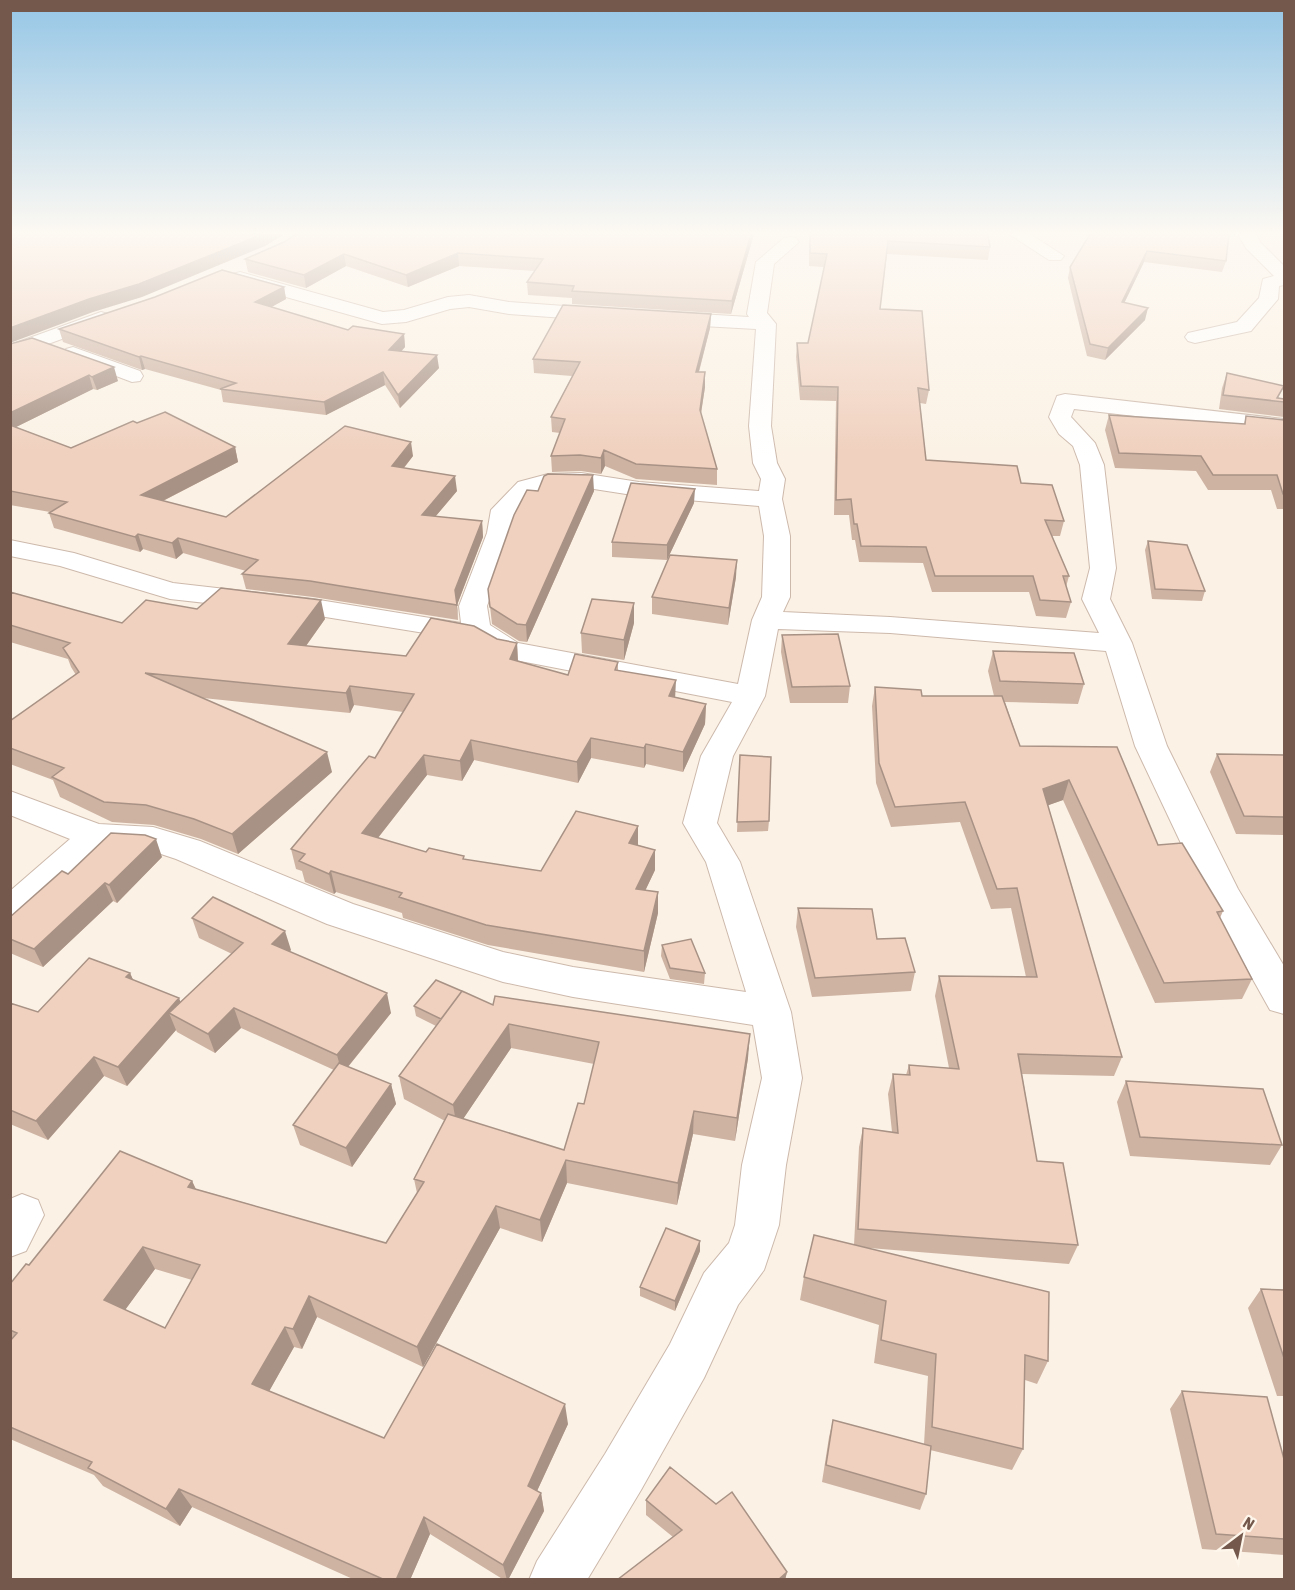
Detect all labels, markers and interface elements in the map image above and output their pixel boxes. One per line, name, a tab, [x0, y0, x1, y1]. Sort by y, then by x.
north arrow	[1211, 1506, 1271, 1566]
text: N	[1240, 1513, 1258, 1533]

